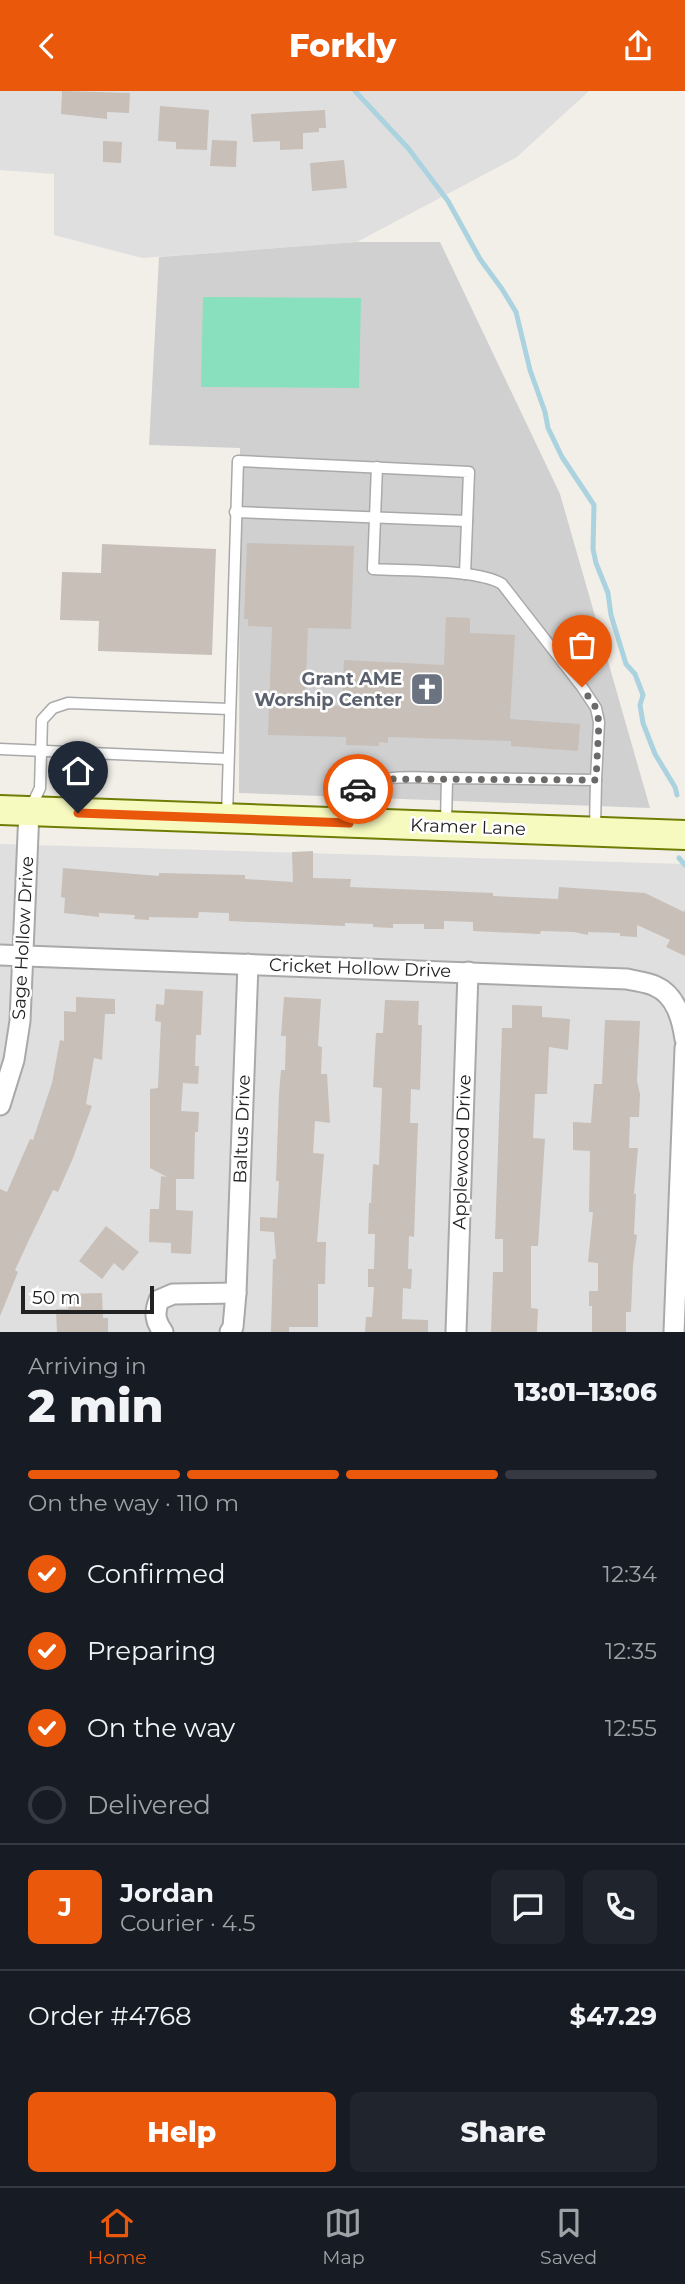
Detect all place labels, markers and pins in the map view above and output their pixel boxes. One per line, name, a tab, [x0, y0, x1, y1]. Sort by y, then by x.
pin	[552, 615, 612, 687]
place label: Grant AME Worship Center	[254, 668, 402, 711]
church icon: Grant AME Worship Center	[408, 670, 446, 708]
pin	[48, 741, 108, 813]

